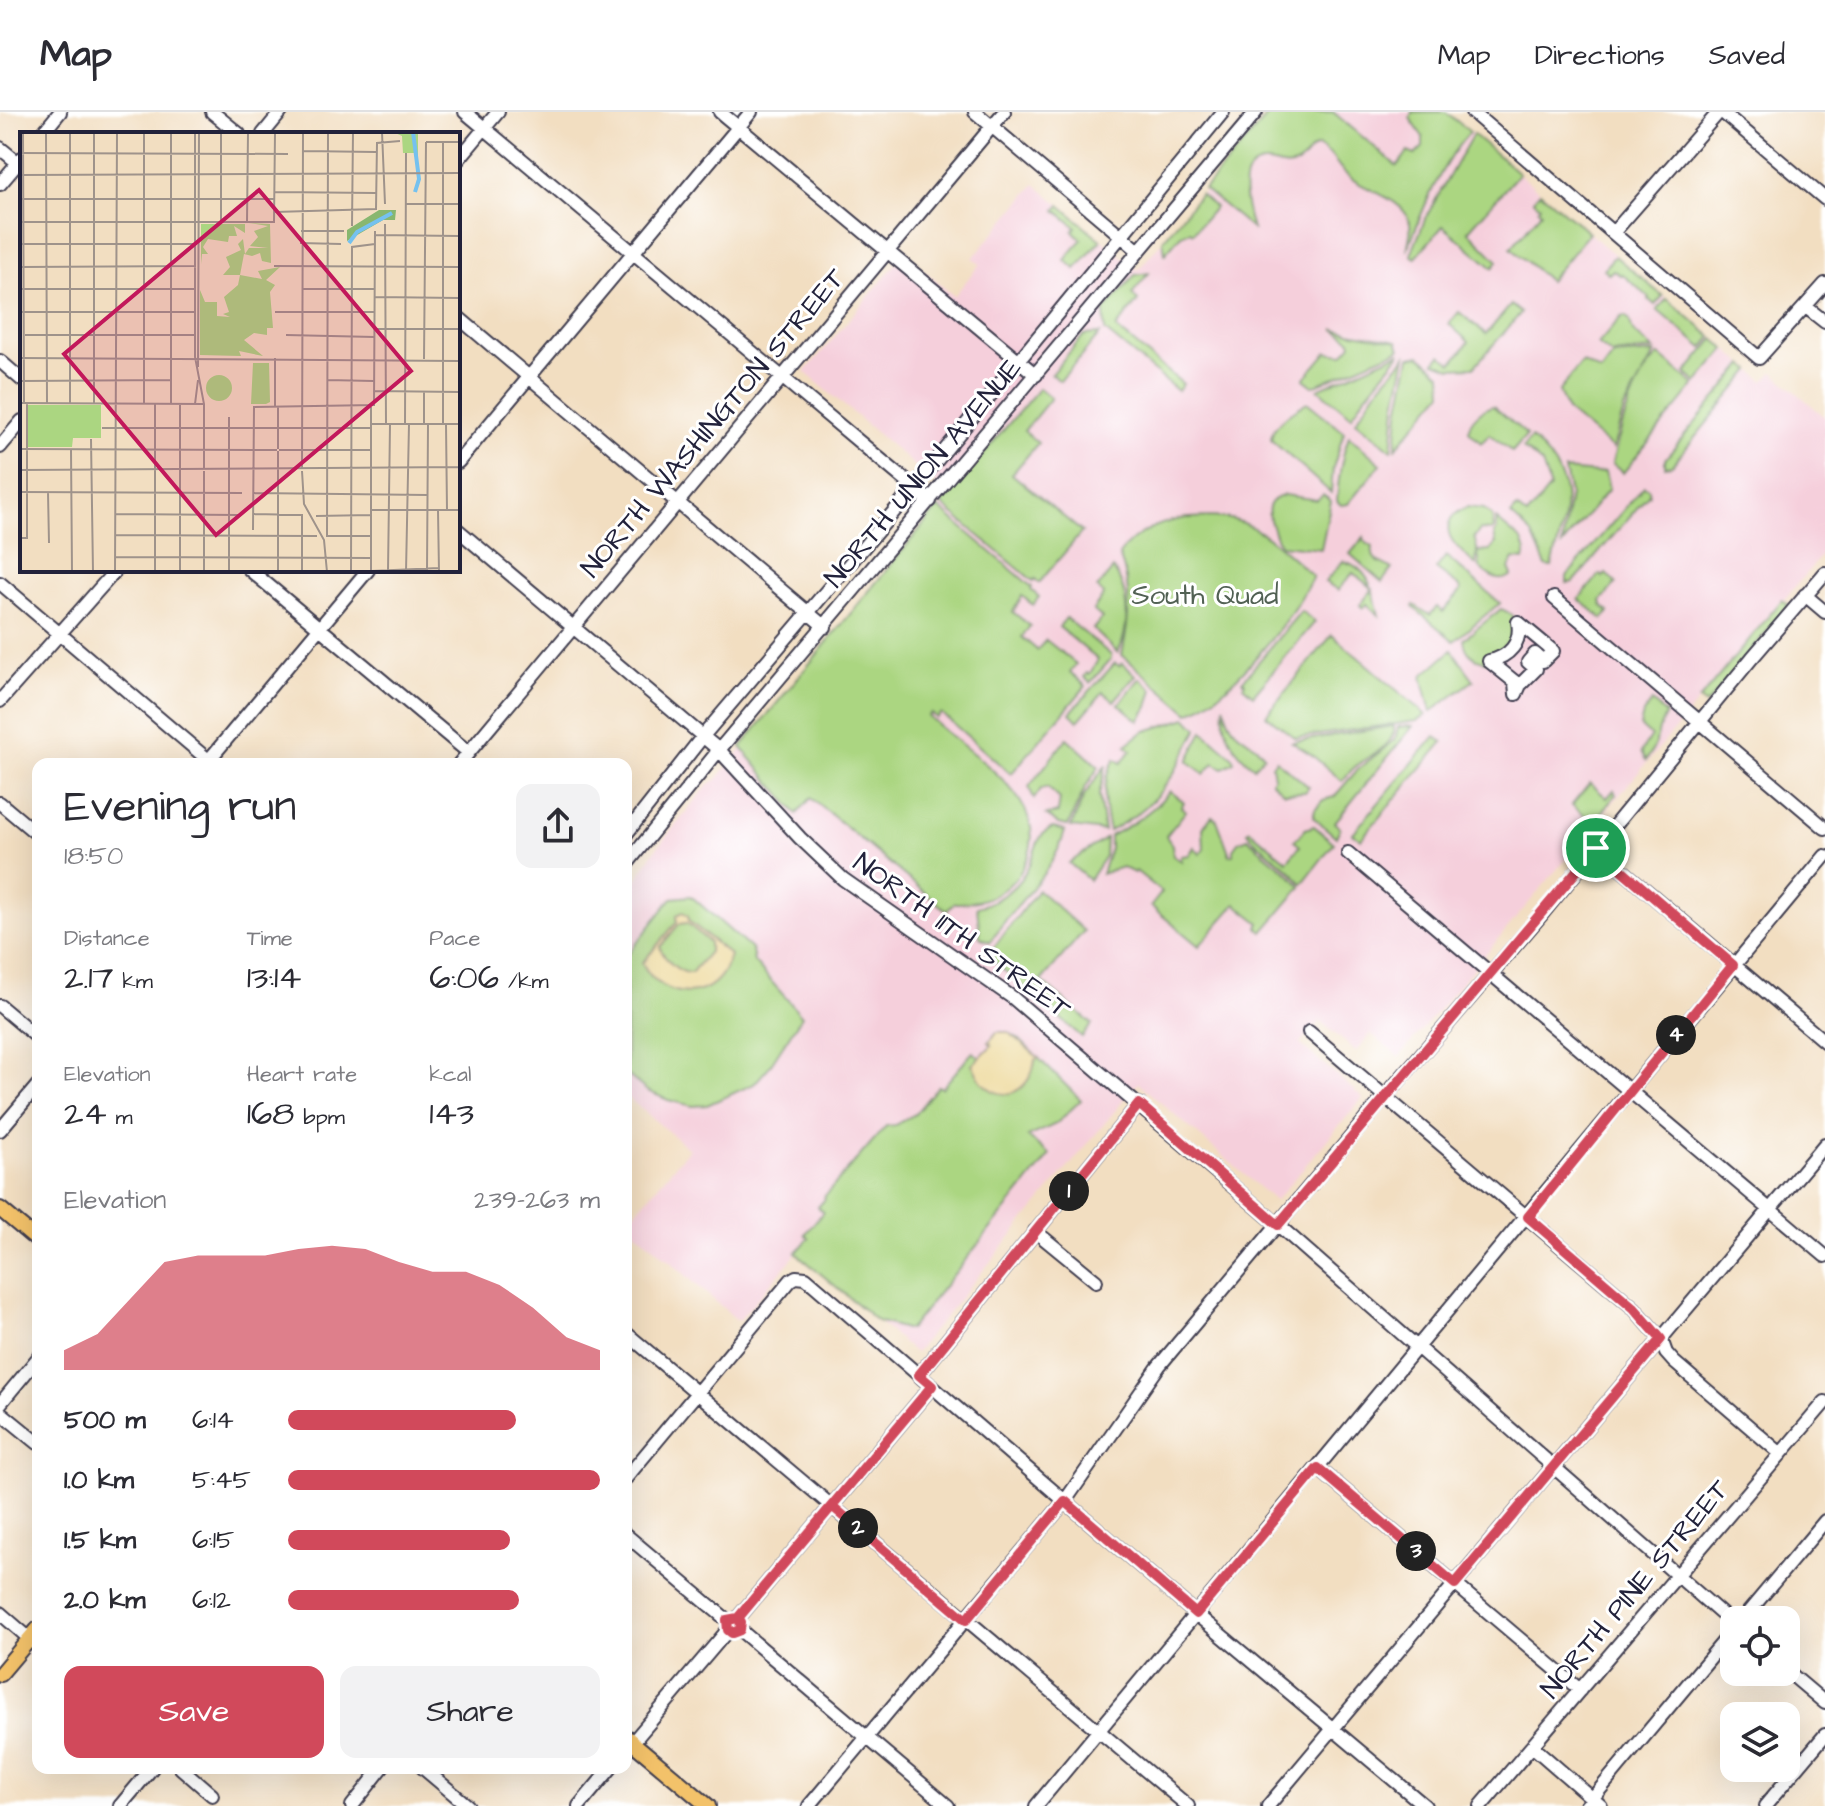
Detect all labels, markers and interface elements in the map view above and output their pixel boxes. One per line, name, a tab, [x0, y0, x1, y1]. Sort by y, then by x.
text: Map	[40, 29, 112, 81]
text: Map	[1438, 36, 1491, 75]
text: Directions	[1535, 36, 1665, 75]
text: Saved	[1709, 36, 1785, 75]
inset map	[20, 132, 460, 572]
street label: NORTH WASHINGTON STREET	[572, 259, 855, 586]
street label: NORTH UNION AVENUE	[815, 350, 1031, 596]
park label: South Quad	[1131, 576, 1279, 615]
text: Evening run	[64, 777, 296, 838]
button: share	[516, 784, 600, 868]
pin	[1562, 814, 1630, 882]
icon: arrive	[1574, 826, 1618, 870]
text: 18:50	[64, 838, 123, 874]
street label: NORTH 11TH STREET	[845, 844, 1079, 1029]
text: Distance	[64, 923, 150, 954]
text: Time	[247, 923, 293, 954]
text: Pace	[429, 923, 480, 954]
text: 2.17	[64, 954, 114, 1002]
text: 13:14	[247, 954, 301, 1002]
text: 6:06	[429, 954, 499, 1002]
text: km	[114, 966, 153, 997]
text: /km	[499, 966, 549, 997]
pin: 4	[1656, 1015, 1696, 1055]
text: 4	[1669, 1019, 1683, 1050]
text: Elevation	[64, 1059, 151, 1090]
text: Heart rate	[247, 1059, 357, 1090]
text: kcal	[429, 1059, 471, 1090]
text: 24	[64, 1090, 107, 1138]
text: 168	[247, 1090, 294, 1138]
text: 143	[429, 1090, 474, 1138]
text: m	[107, 1102, 133, 1133]
text: bpm	[294, 1102, 345, 1133]
pin: 1	[1049, 1171, 1089, 1211]
text: 1	[1068, 1175, 1070, 1206]
text: Elevation	[64, 1182, 166, 1218]
text: 239–263 m	[474, 1182, 600, 1218]
text: 500 m	[64, 1402, 146, 1438]
text: 6:14	[192, 1402, 234, 1438]
text: 1.0 km	[64, 1462, 134, 1498]
text: 5:45	[192, 1462, 251, 1498]
street label: NORTH PINE STREET	[1532, 1471, 1739, 1707]
pin: 2	[838, 1508, 878, 1548]
text: 2	[852, 1512, 864, 1543]
text: 1.5 km	[64, 1522, 136, 1558]
text: 6:15	[192, 1522, 234, 1558]
pin: 3	[1396, 1531, 1436, 1571]
text: 3	[1410, 1535, 1422, 1566]
text: 2.0 km	[64, 1582, 146, 1618]
text: 6:12	[192, 1582, 231, 1618]
map controls	[1720, 1606, 1800, 1782]
button: locate	[1720, 1606, 1800, 1686]
button: Save	[64, 1666, 324, 1758]
button: Share	[340, 1666, 600, 1758]
button: layers	[1720, 1702, 1800, 1782]

